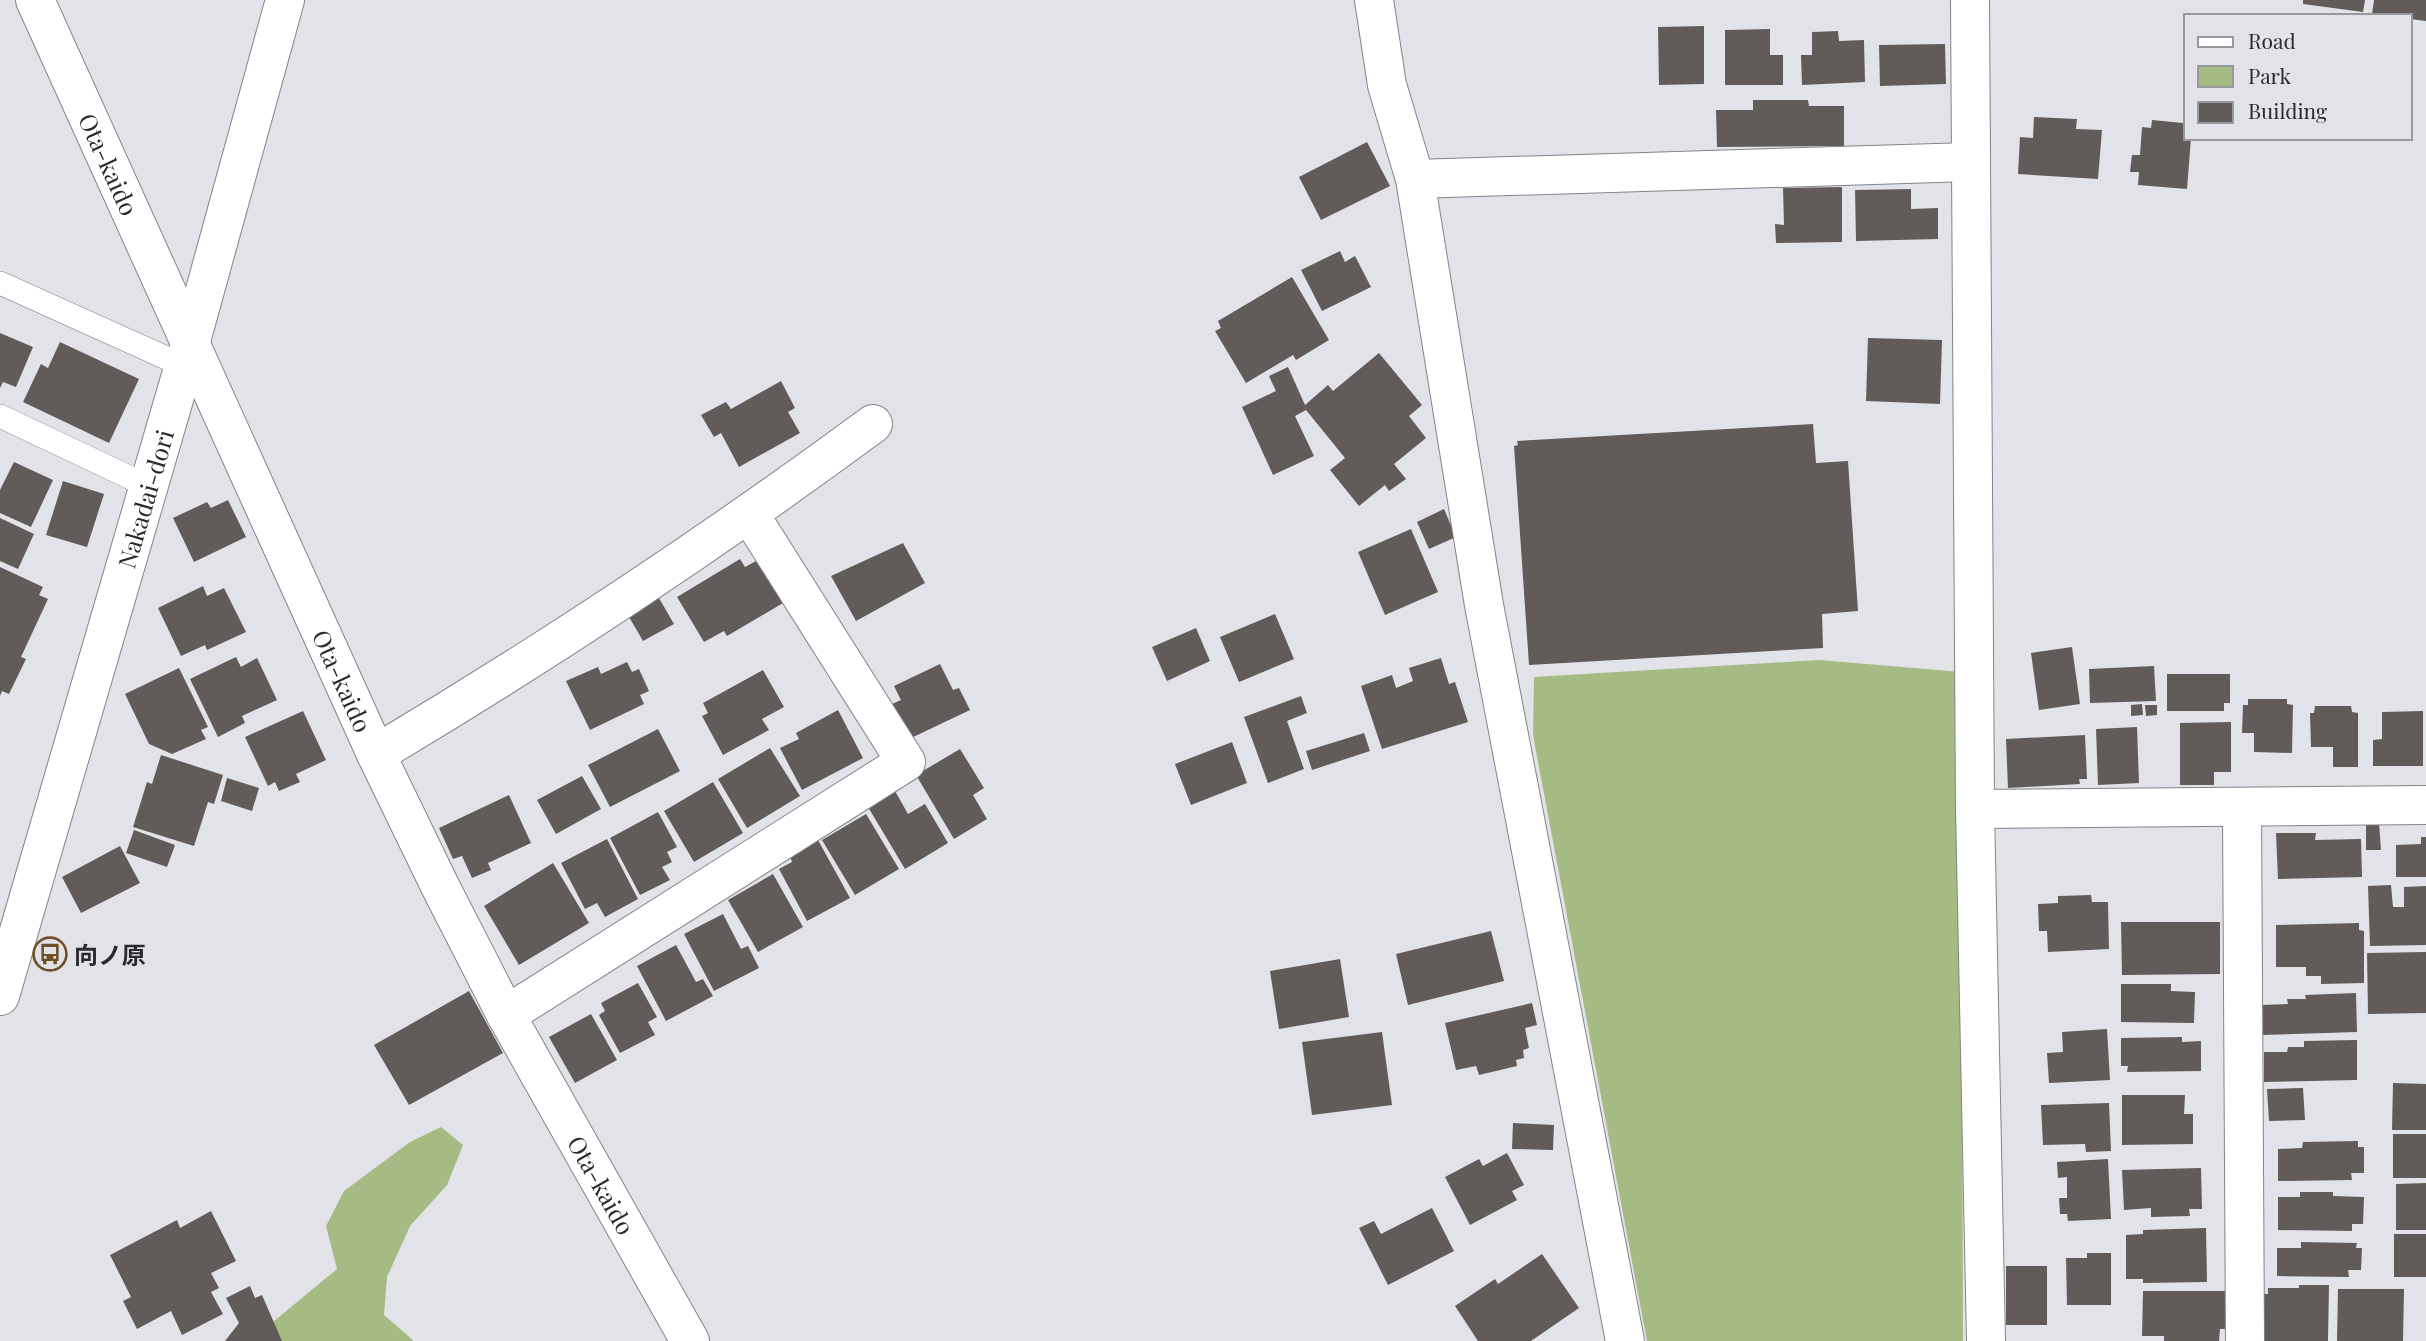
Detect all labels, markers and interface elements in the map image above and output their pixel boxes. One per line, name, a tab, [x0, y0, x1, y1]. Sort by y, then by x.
legend	[2184, 14, 2412, 140]
text: Road	[2248, 26, 2296, 54]
text: Park	[2248, 61, 2292, 89]
text: Building	[2248, 96, 2327, 124]
street label: Ota-kaido	[72, 108, 146, 220]
street label: Nakadai-dori	[110, 426, 180, 572]
street label: Ota-kaido	[306, 624, 380, 737]
bus stop icon: 向ノ原	[31, 935, 69, 973]
place label: 向ノ原	[74, 938, 146, 970]
street label: Ota-kaido	[561, 1129, 643, 1240]

